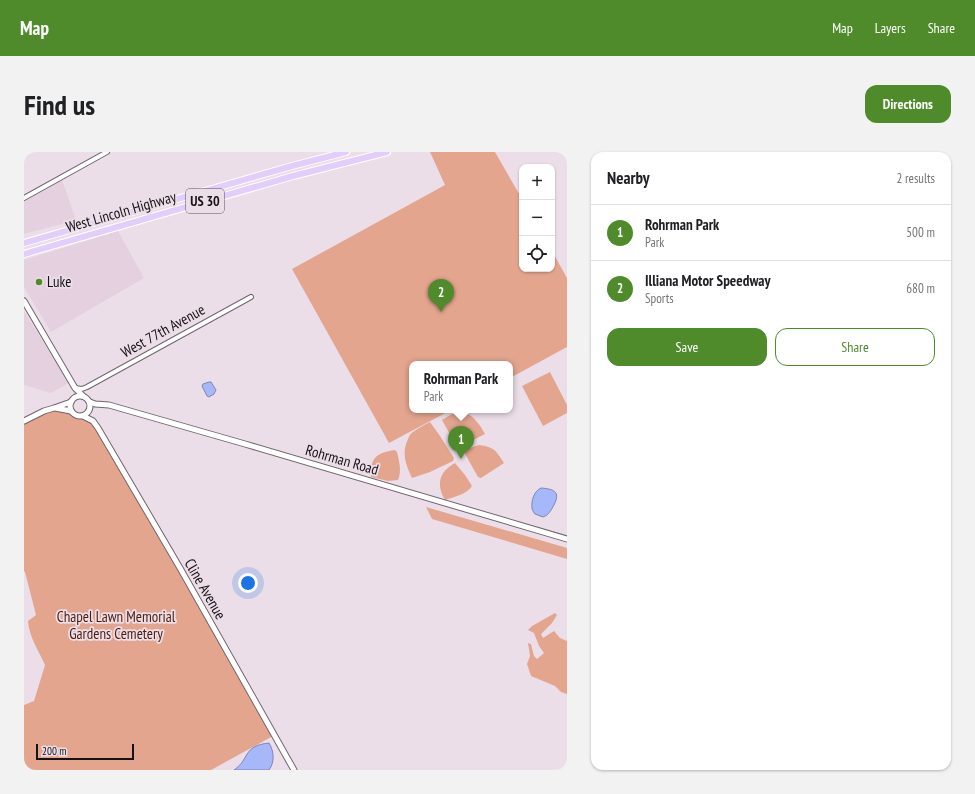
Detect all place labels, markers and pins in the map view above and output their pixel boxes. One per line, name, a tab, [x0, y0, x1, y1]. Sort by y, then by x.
place label: Luke	[47, 272, 71, 291]
marker: Luke	[34, 277, 44, 287]
pin: 2	[428, 279, 454, 312]
pin: 1	[448, 426, 474, 459]

